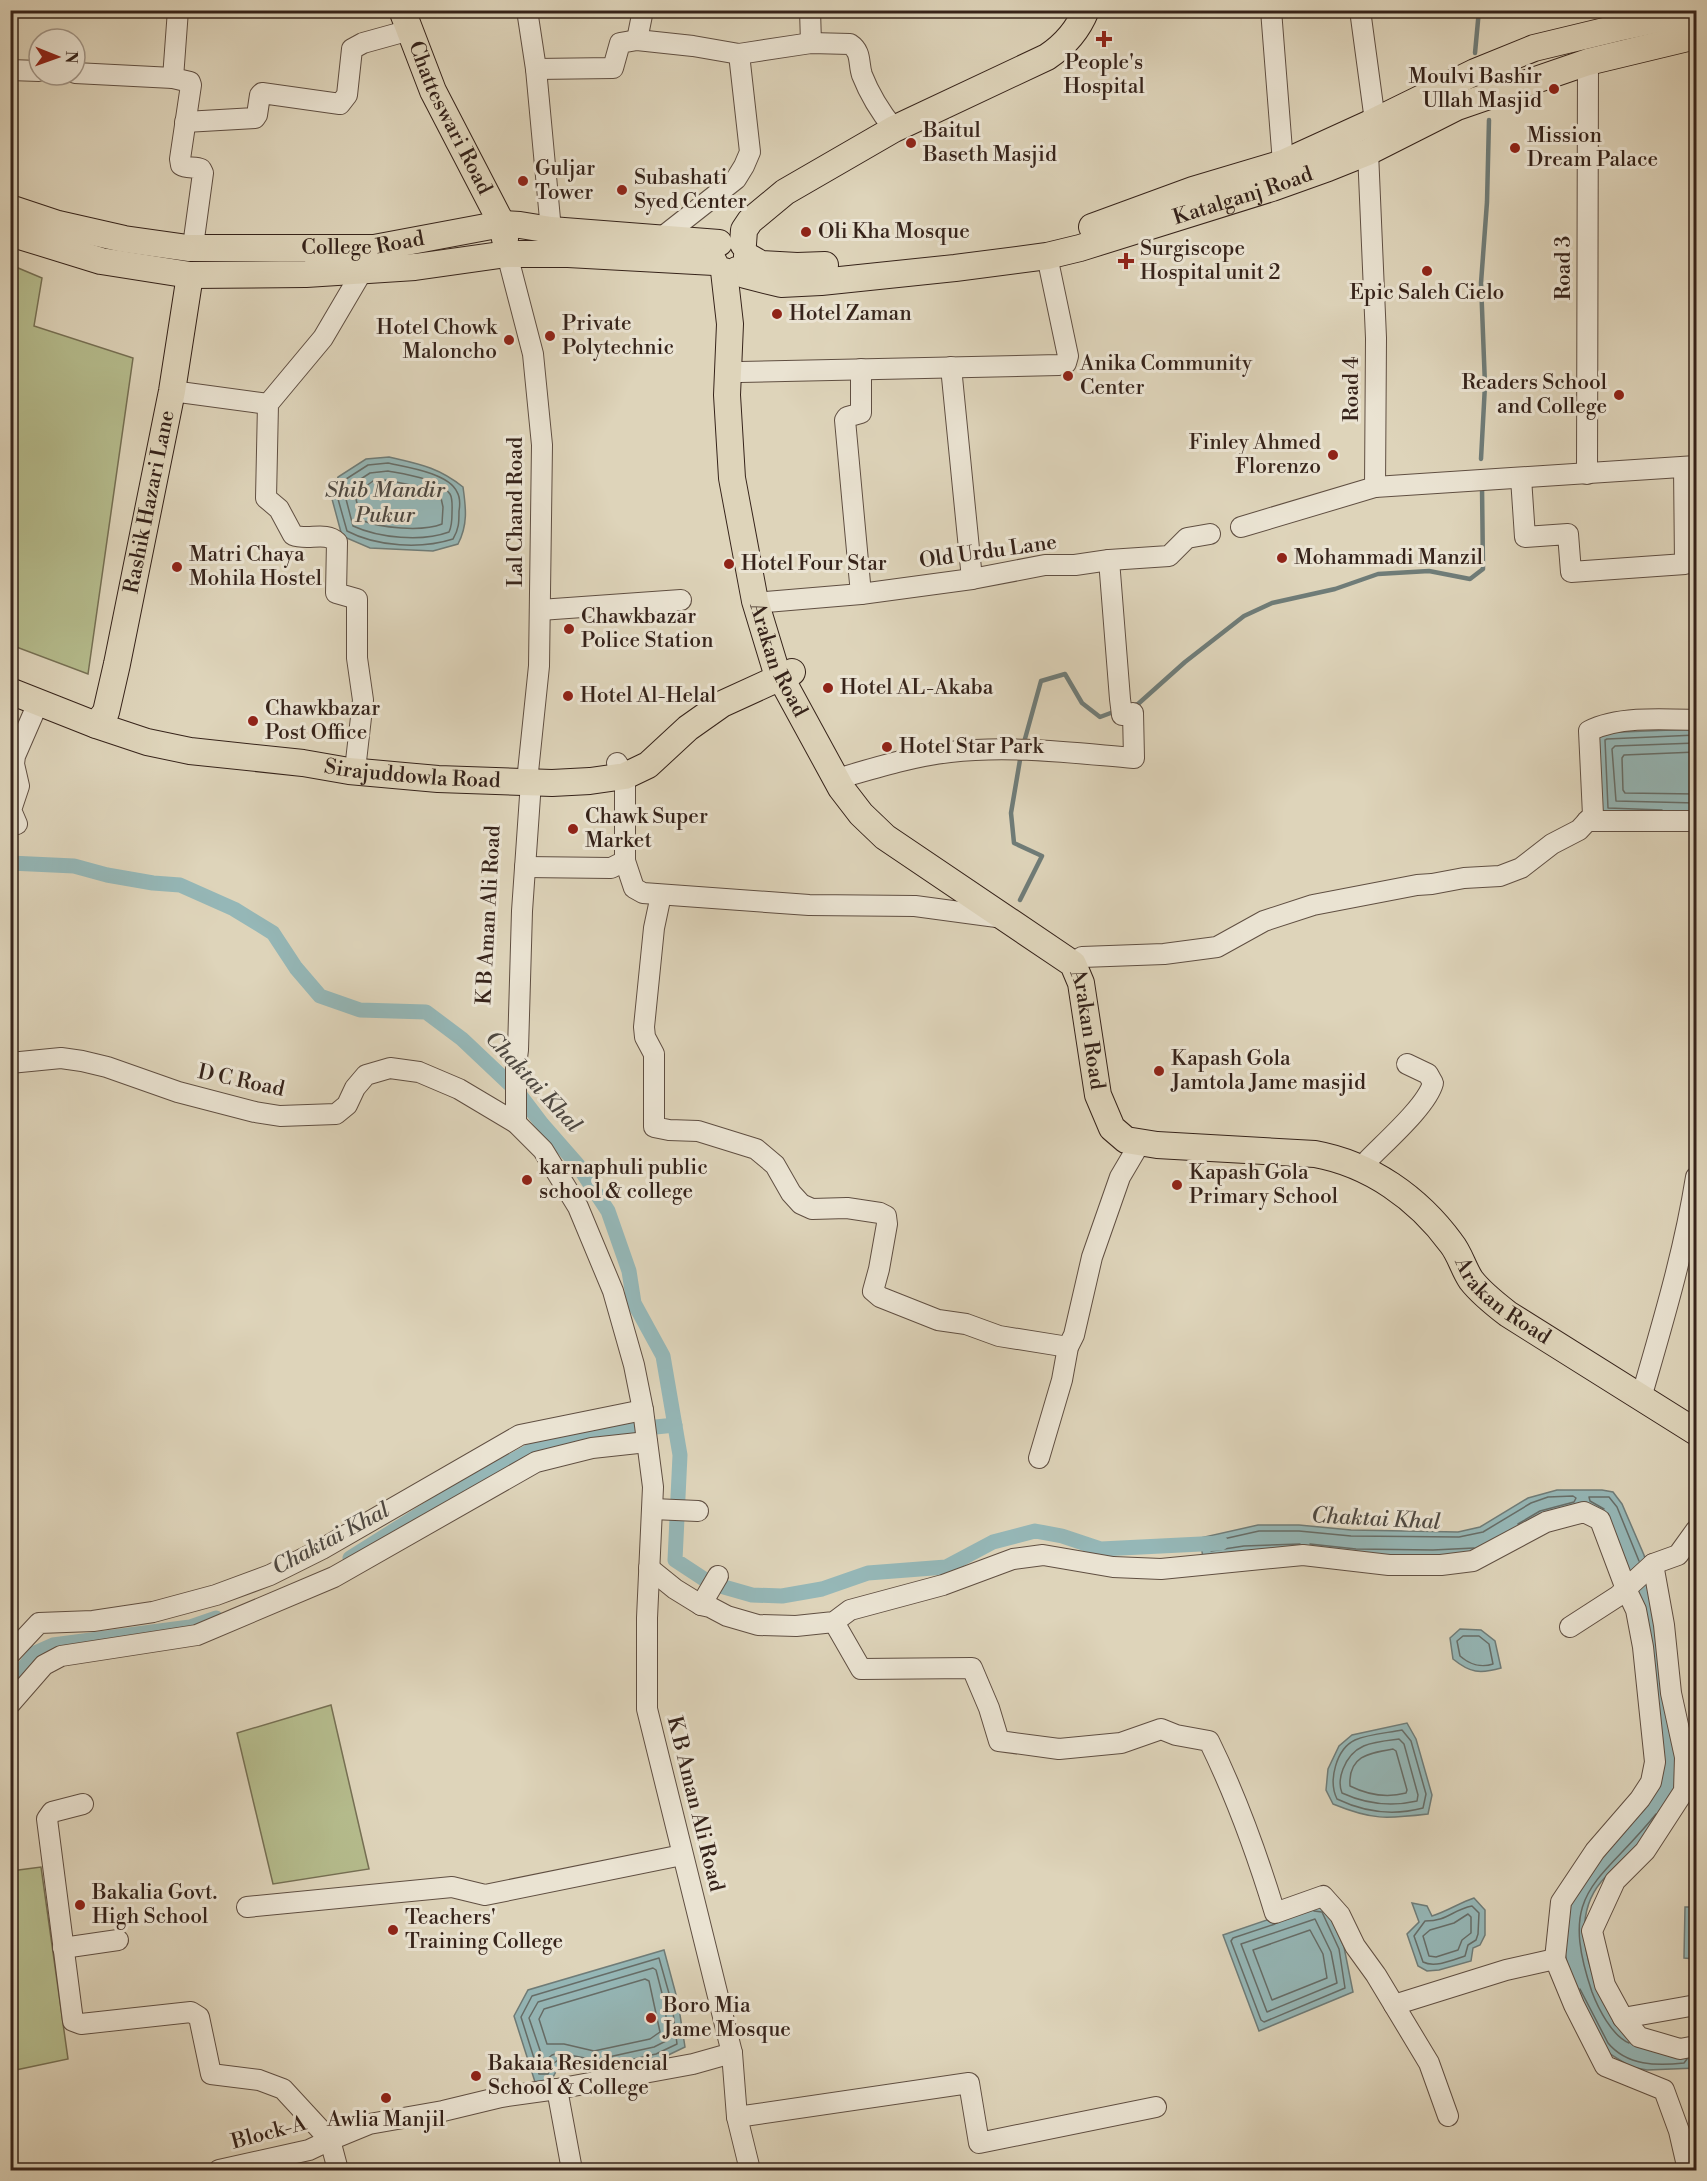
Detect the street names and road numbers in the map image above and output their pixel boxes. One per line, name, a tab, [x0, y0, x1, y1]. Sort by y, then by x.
street label: Chatteswari Road	[402, 37, 497, 199]
street label: Katalganj Road	[1170, 161, 1316, 231]
street label: College Road	[301, 226, 426, 261]
street label: Road 3	[1551, 236, 1577, 300]
street label: Road 4	[1339, 356, 1365, 422]
street label: Rashik Hazari Lane	[119, 408, 181, 596]
street label: Lal Chand Road	[503, 437, 529, 587]
street label: Old Urdu Lane	[917, 529, 1059, 575]
street label: Arakan Road	[743, 599, 813, 722]
street label: Sirajuddowla Road	[322, 754, 501, 794]
street label: K B Aman Ali Road	[471, 825, 507, 1005]
street label: Arakan Road	[1063, 964, 1110, 1092]
street label: D C Road	[195, 1059, 287, 1103]
street label: Arakan Road	[1448, 1253, 1555, 1350]
street label: K B Aman Ali Road	[661, 1714, 729, 1894]
street label: Block-A	[228, 2110, 310, 2156]

